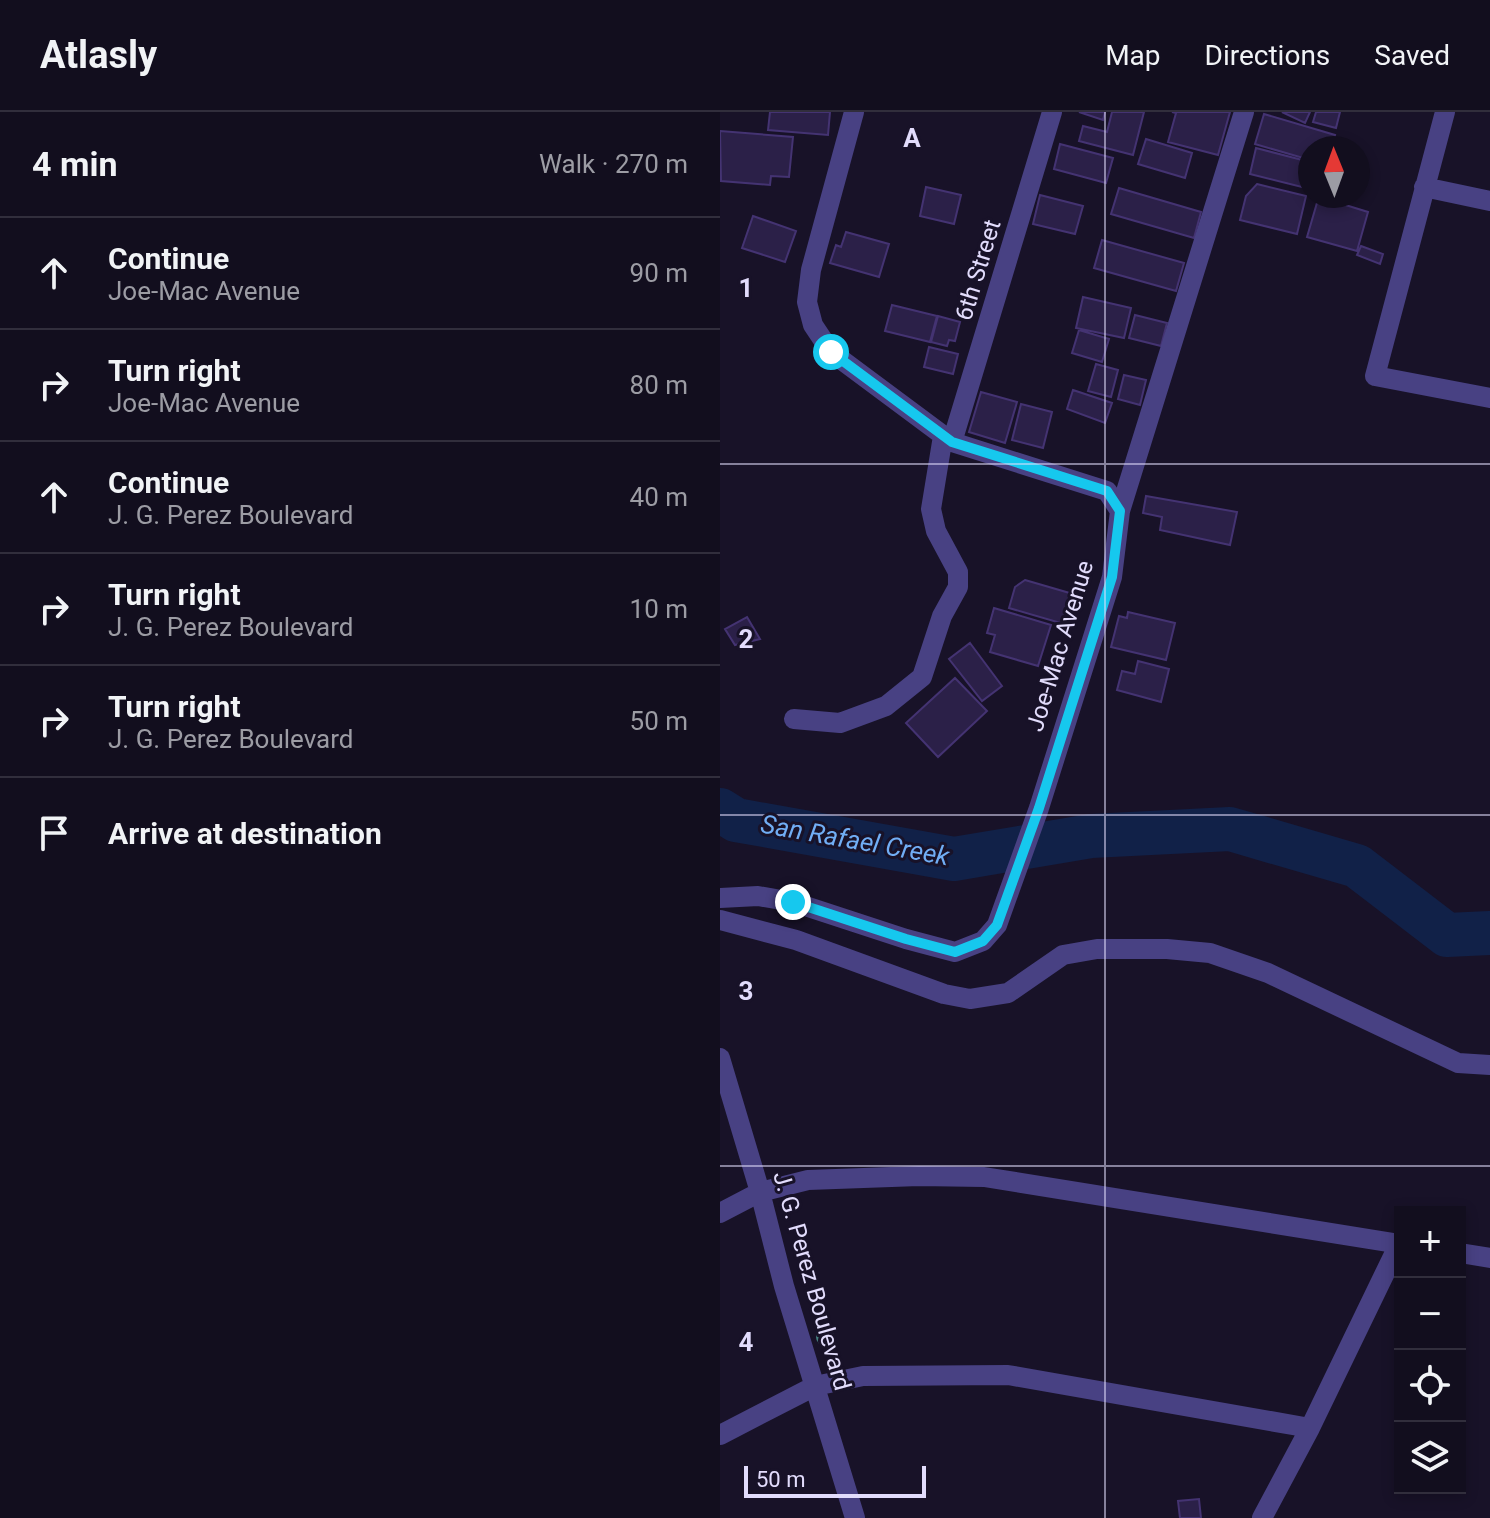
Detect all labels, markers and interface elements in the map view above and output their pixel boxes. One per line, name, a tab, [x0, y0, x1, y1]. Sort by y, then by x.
text: Atlasly	[40, 33, 157, 77]
text: Map	[1105, 39, 1161, 72]
text: Directions	[1205, 39, 1330, 72]
text: Saved	[1374, 39, 1450, 72]
text: A	[903, 123, 921, 153]
north arrow	[1298, 136, 1370, 208]
text: 4 min	[32, 144, 117, 184]
text: Walk · 270 m	[539, 149, 688, 179]
street label: 6th Street	[949, 216, 1007, 324]
text: Continue	[108, 241, 229, 276]
icon: ahead	[32, 251, 76, 295]
text: 90 m	[630, 258, 688, 288]
text: 1	[739, 273, 753, 303]
text: Joe-Mac Avenue	[108, 276, 300, 306]
route start	[813, 334, 849, 370]
text: Turn right	[108, 353, 241, 388]
icon: right	[32, 363, 76, 407]
text: 80 m	[630, 370, 688, 400]
text: Joe-Mac Avenue	[108, 388, 300, 418]
text: Continue	[108, 465, 229, 500]
icon: ahead	[32, 475, 76, 519]
text: 40 m	[630, 482, 688, 512]
text: J. G. Perez Boulevard	[108, 500, 353, 530]
street label: Joe-Mac Avenue	[1021, 557, 1099, 735]
text: Turn right	[108, 577, 241, 612]
icon: right	[32, 587, 76, 631]
text: 10 m	[630, 594, 688, 624]
text: J. G. Perez Boulevard	[108, 612, 353, 642]
text: 2	[739, 624, 753, 654]
text: Turn right	[108, 689, 241, 724]
icon: right	[32, 699, 76, 743]
text: 50 m	[630, 706, 688, 736]
text: J. G. Perez Boulevard	[108, 724, 353, 754]
water label: San Rafael Creek	[758, 809, 953, 872]
icon: arrive	[32, 811, 76, 855]
text: Arrive at destination	[108, 816, 382, 851]
route end	[775, 884, 811, 920]
text: 3	[739, 976, 753, 1006]
street label: J. G. Perez Boulevard	[767, 1168, 857, 1394]
map controls	[1394, 1206, 1466, 1494]
button: +	[1394, 1206, 1466, 1278]
button: −	[1394, 1278, 1466, 1350]
text: 4	[739, 1327, 754, 1357]
button: locate	[1394, 1350, 1466, 1422]
button: layers	[1394, 1422, 1466, 1494]
scale bar	[744, 1462, 926, 1498]
text: 50 m	[756, 1467, 805, 1492]

